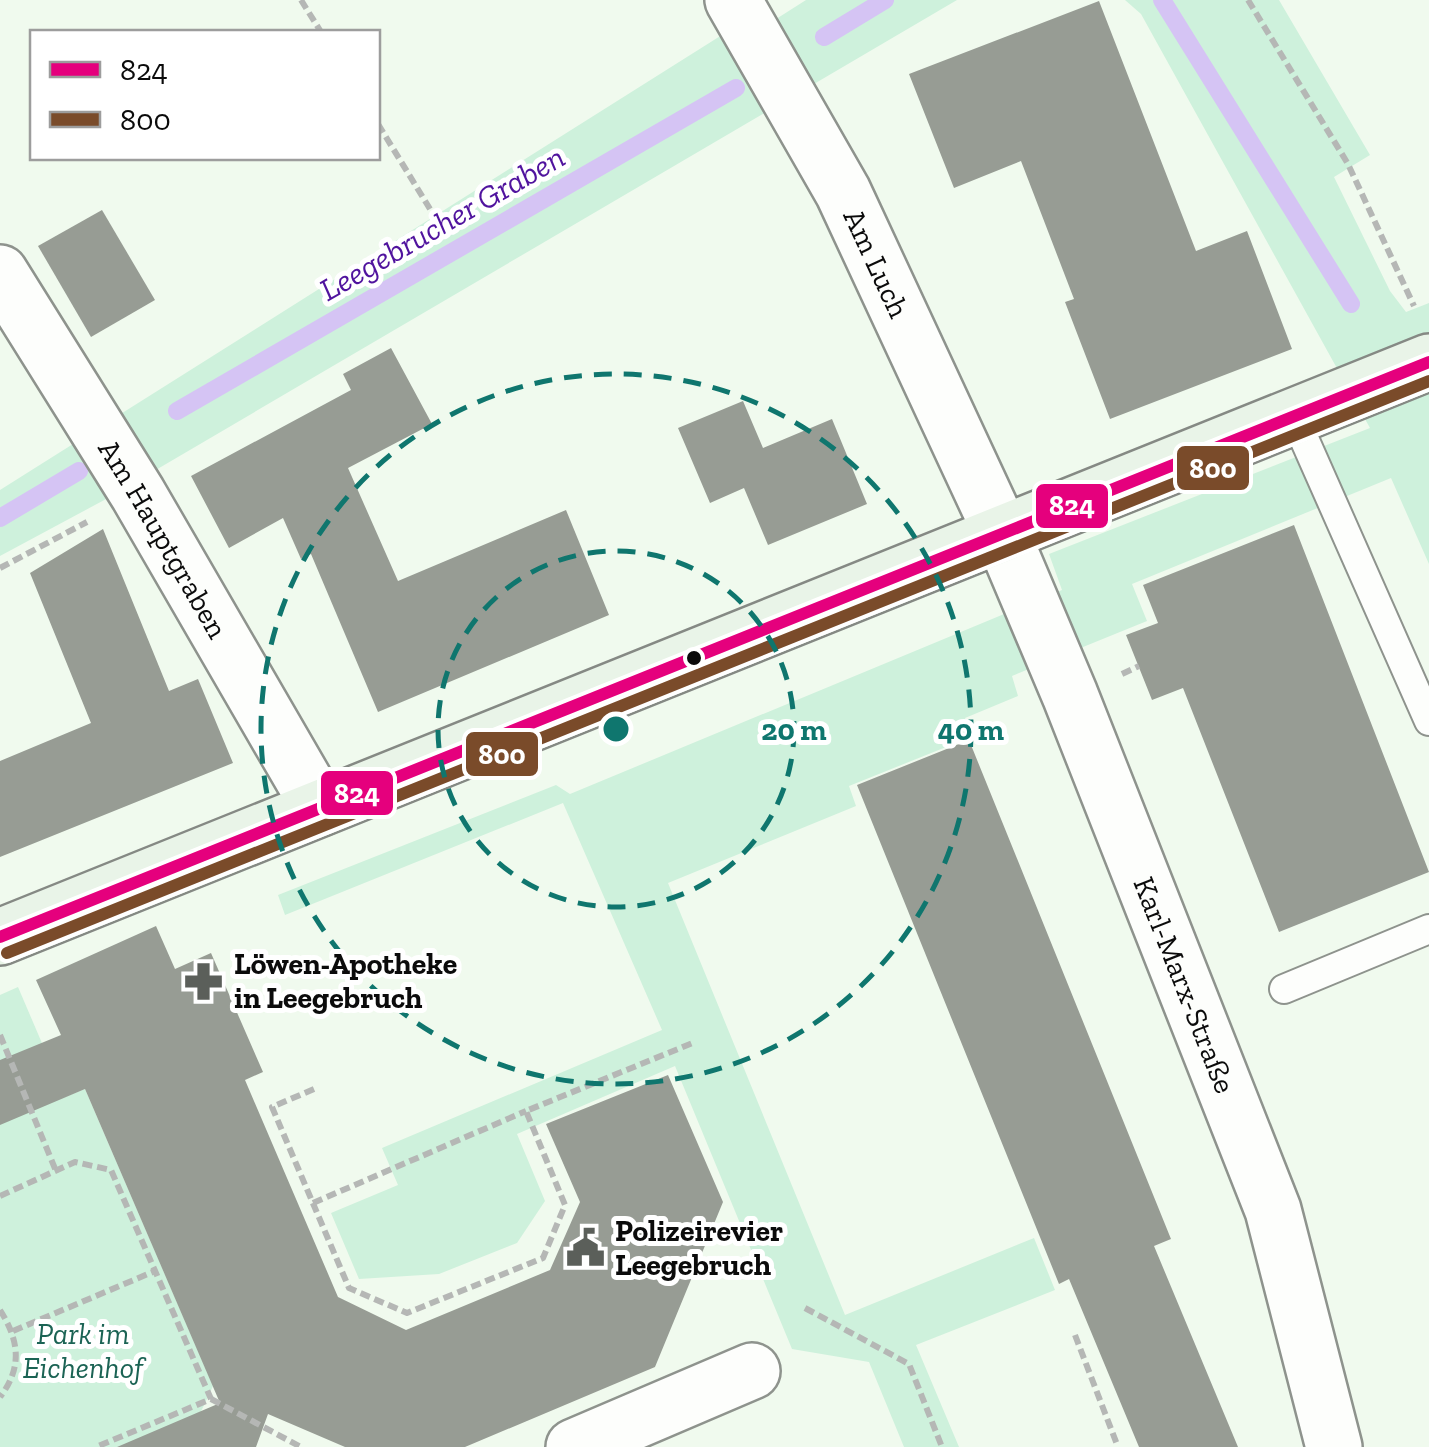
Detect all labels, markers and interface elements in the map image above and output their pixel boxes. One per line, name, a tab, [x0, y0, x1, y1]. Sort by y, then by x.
legend	[30, 30, 380, 160]
text: 824	[120, 52, 168, 88]
text: 800	[120, 102, 171, 138]
water label: Leegebrucher Graben	[313, 137, 571, 309]
street label: Am Luch	[835, 203, 917, 324]
street label: Am Hauptgraben	[91, 433, 236, 645]
line badge: 800	[1175, 444, 1251, 492]
text: 800	[1189, 452, 1237, 485]
line badge: 824	[1034, 482, 1110, 530]
text: 824	[1049, 489, 1095, 522]
unlabelled marker	[684, 648, 704, 668]
centre of rings	[598, 711, 634, 747]
text: 20 m	[761, 712, 827, 748]
text: 40 m	[938, 712, 1004, 748]
line badge: 800	[464, 730, 540, 778]
text: 800	[478, 738, 526, 771]
line badge: 824	[319, 769, 395, 817]
text: 824	[334, 777, 380, 810]
street label: Karl-Marx-Straße	[1126, 872, 1243, 1098]
place label: Löwen-Apotheke in Leegebruch	[234, 946, 457, 1016]
pharmacy icon: Löwen-Apotheke in Leegebruch	[183, 960, 225, 1002]
place label: Polizeirevier Leegebruch	[615, 1213, 783, 1283]
public building icon: Polizeirevier Leegebruch	[564, 1227, 606, 1269]
park label: Park im Eichenhof	[23, 1316, 147, 1386]

